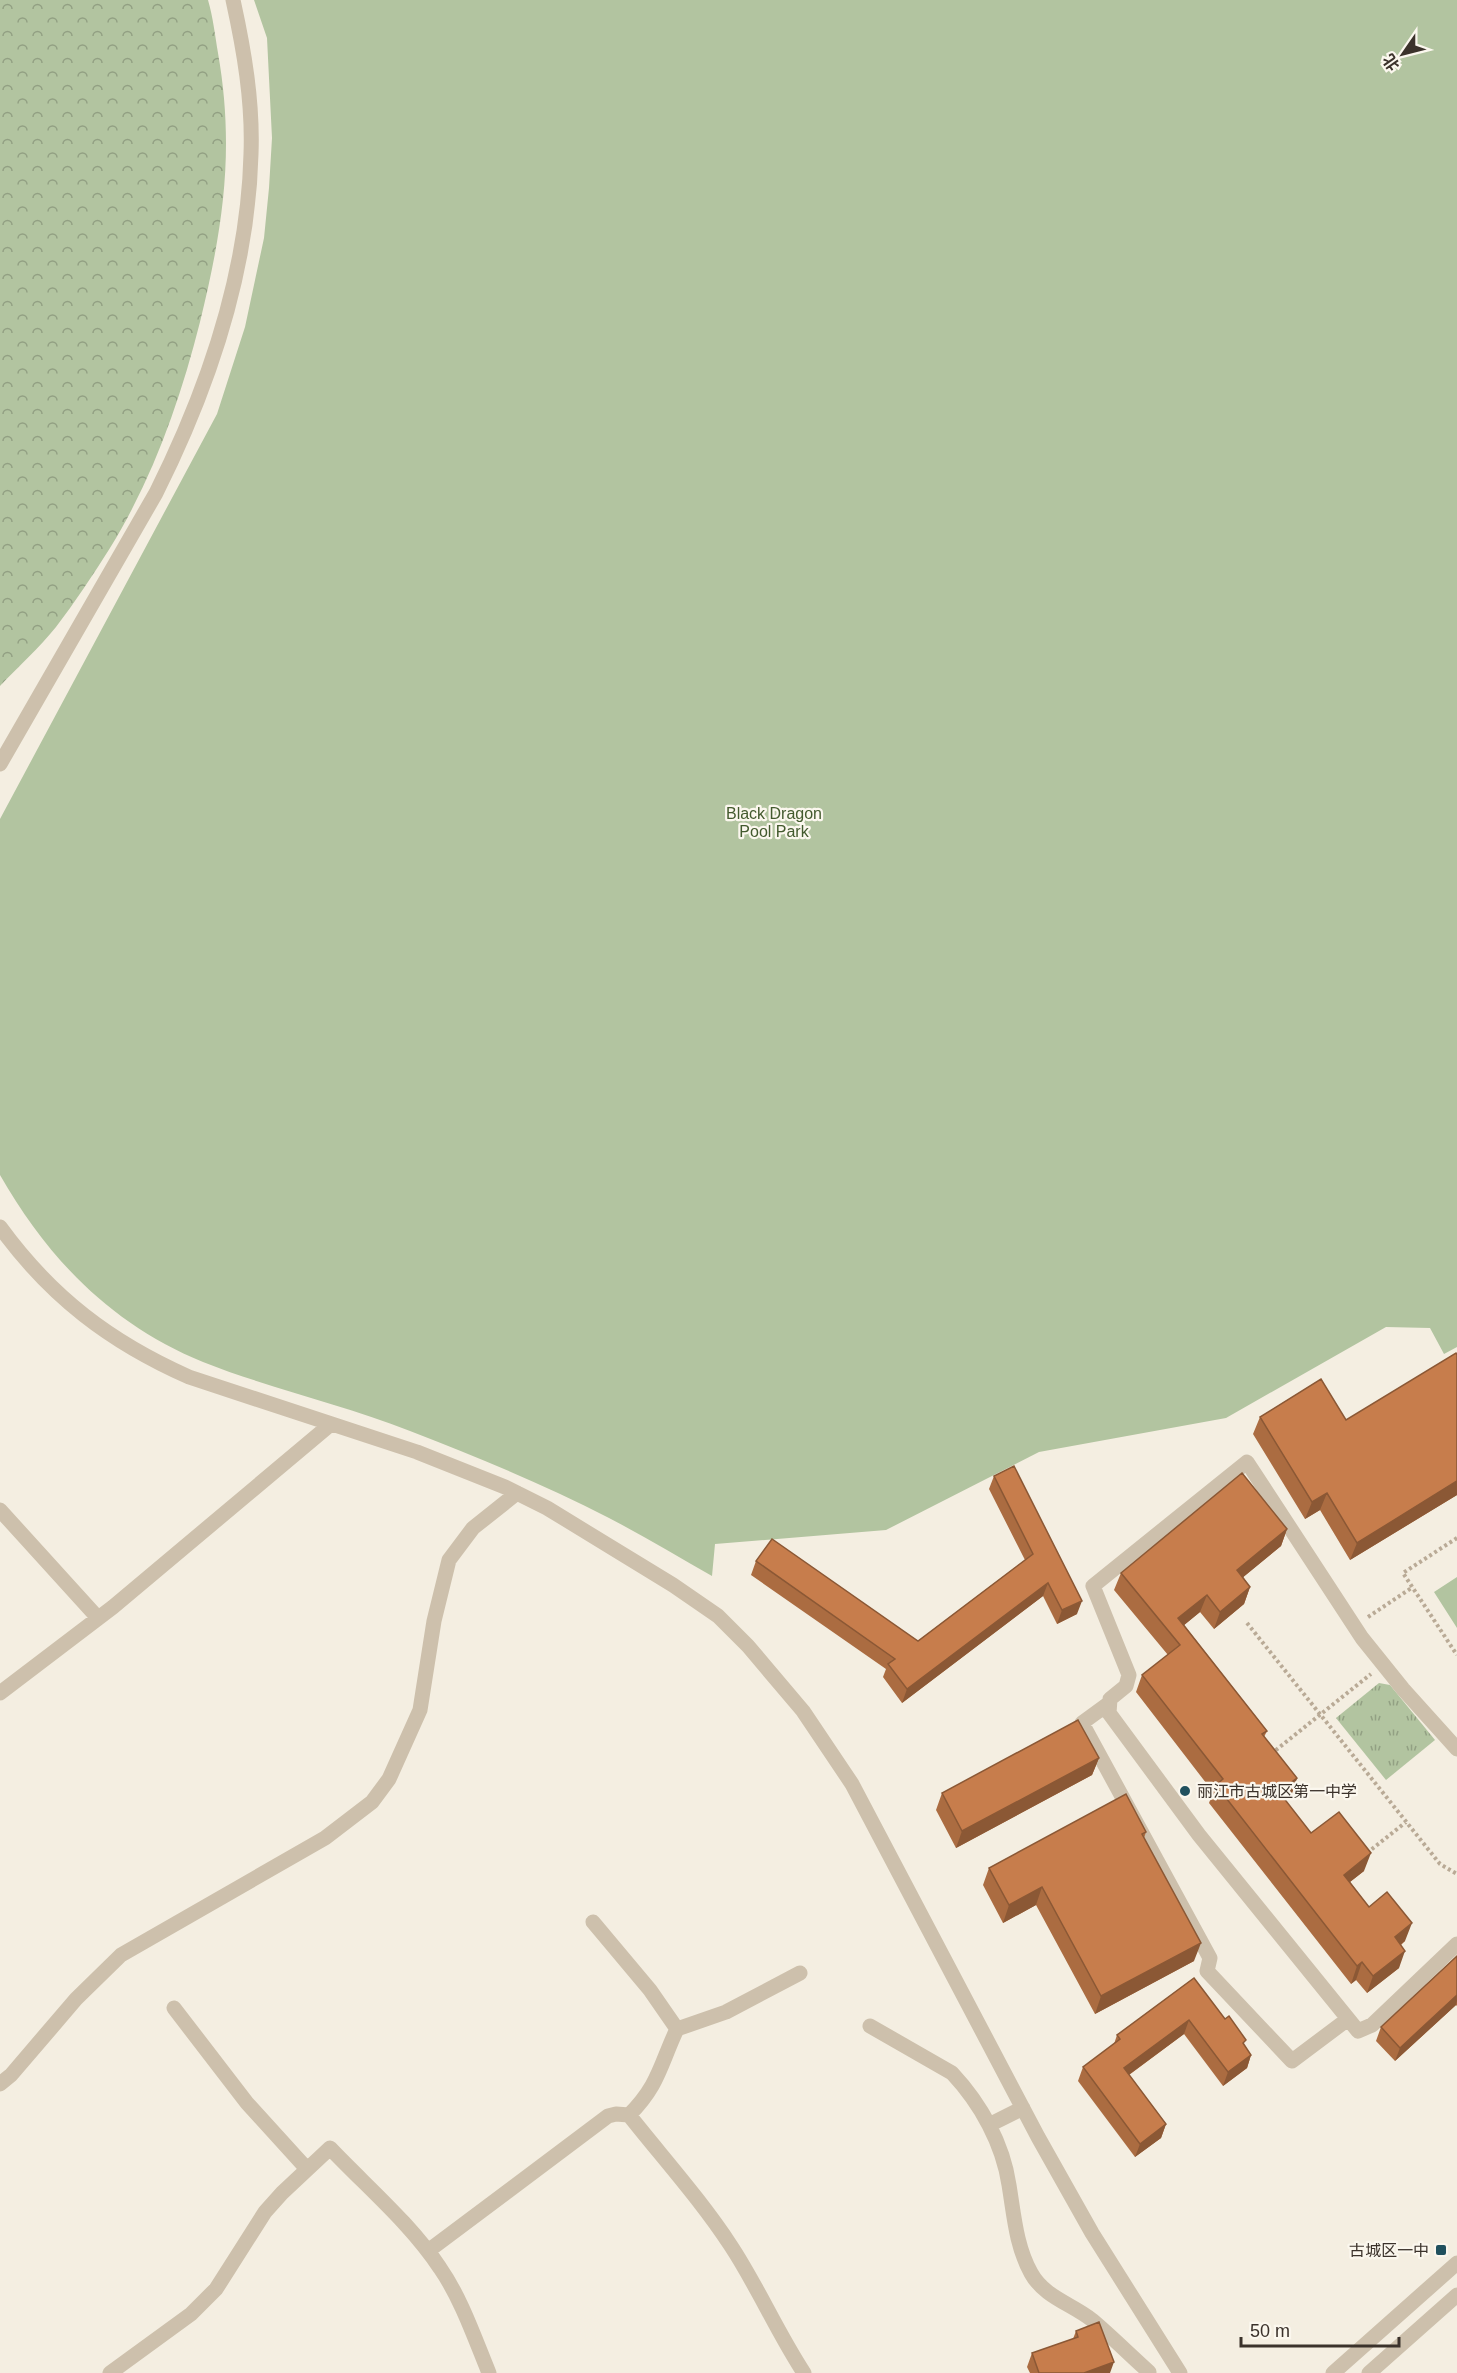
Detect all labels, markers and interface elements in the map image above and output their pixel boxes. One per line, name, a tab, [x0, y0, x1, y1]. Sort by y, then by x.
north arrow	[1373, 24, 1433, 84]
text: 北	[1380, 51, 1403, 74]
park label: Black Dragon Pool Park	[726, 805, 822, 840]
place label: 丽江市古城区第一中学	[1197, 1783, 1357, 1800]
marker: 丽江市古城区第一中学	[1178, 1784, 1192, 1798]
place label: 古城区一中	[1349, 2242, 1429, 2259]
marker: 古城区一中	[1434, 2243, 1448, 2257]
scale bar	[1241, 2310, 1398, 2348]
text: 50 m	[1250, 2321, 1290, 2341]

